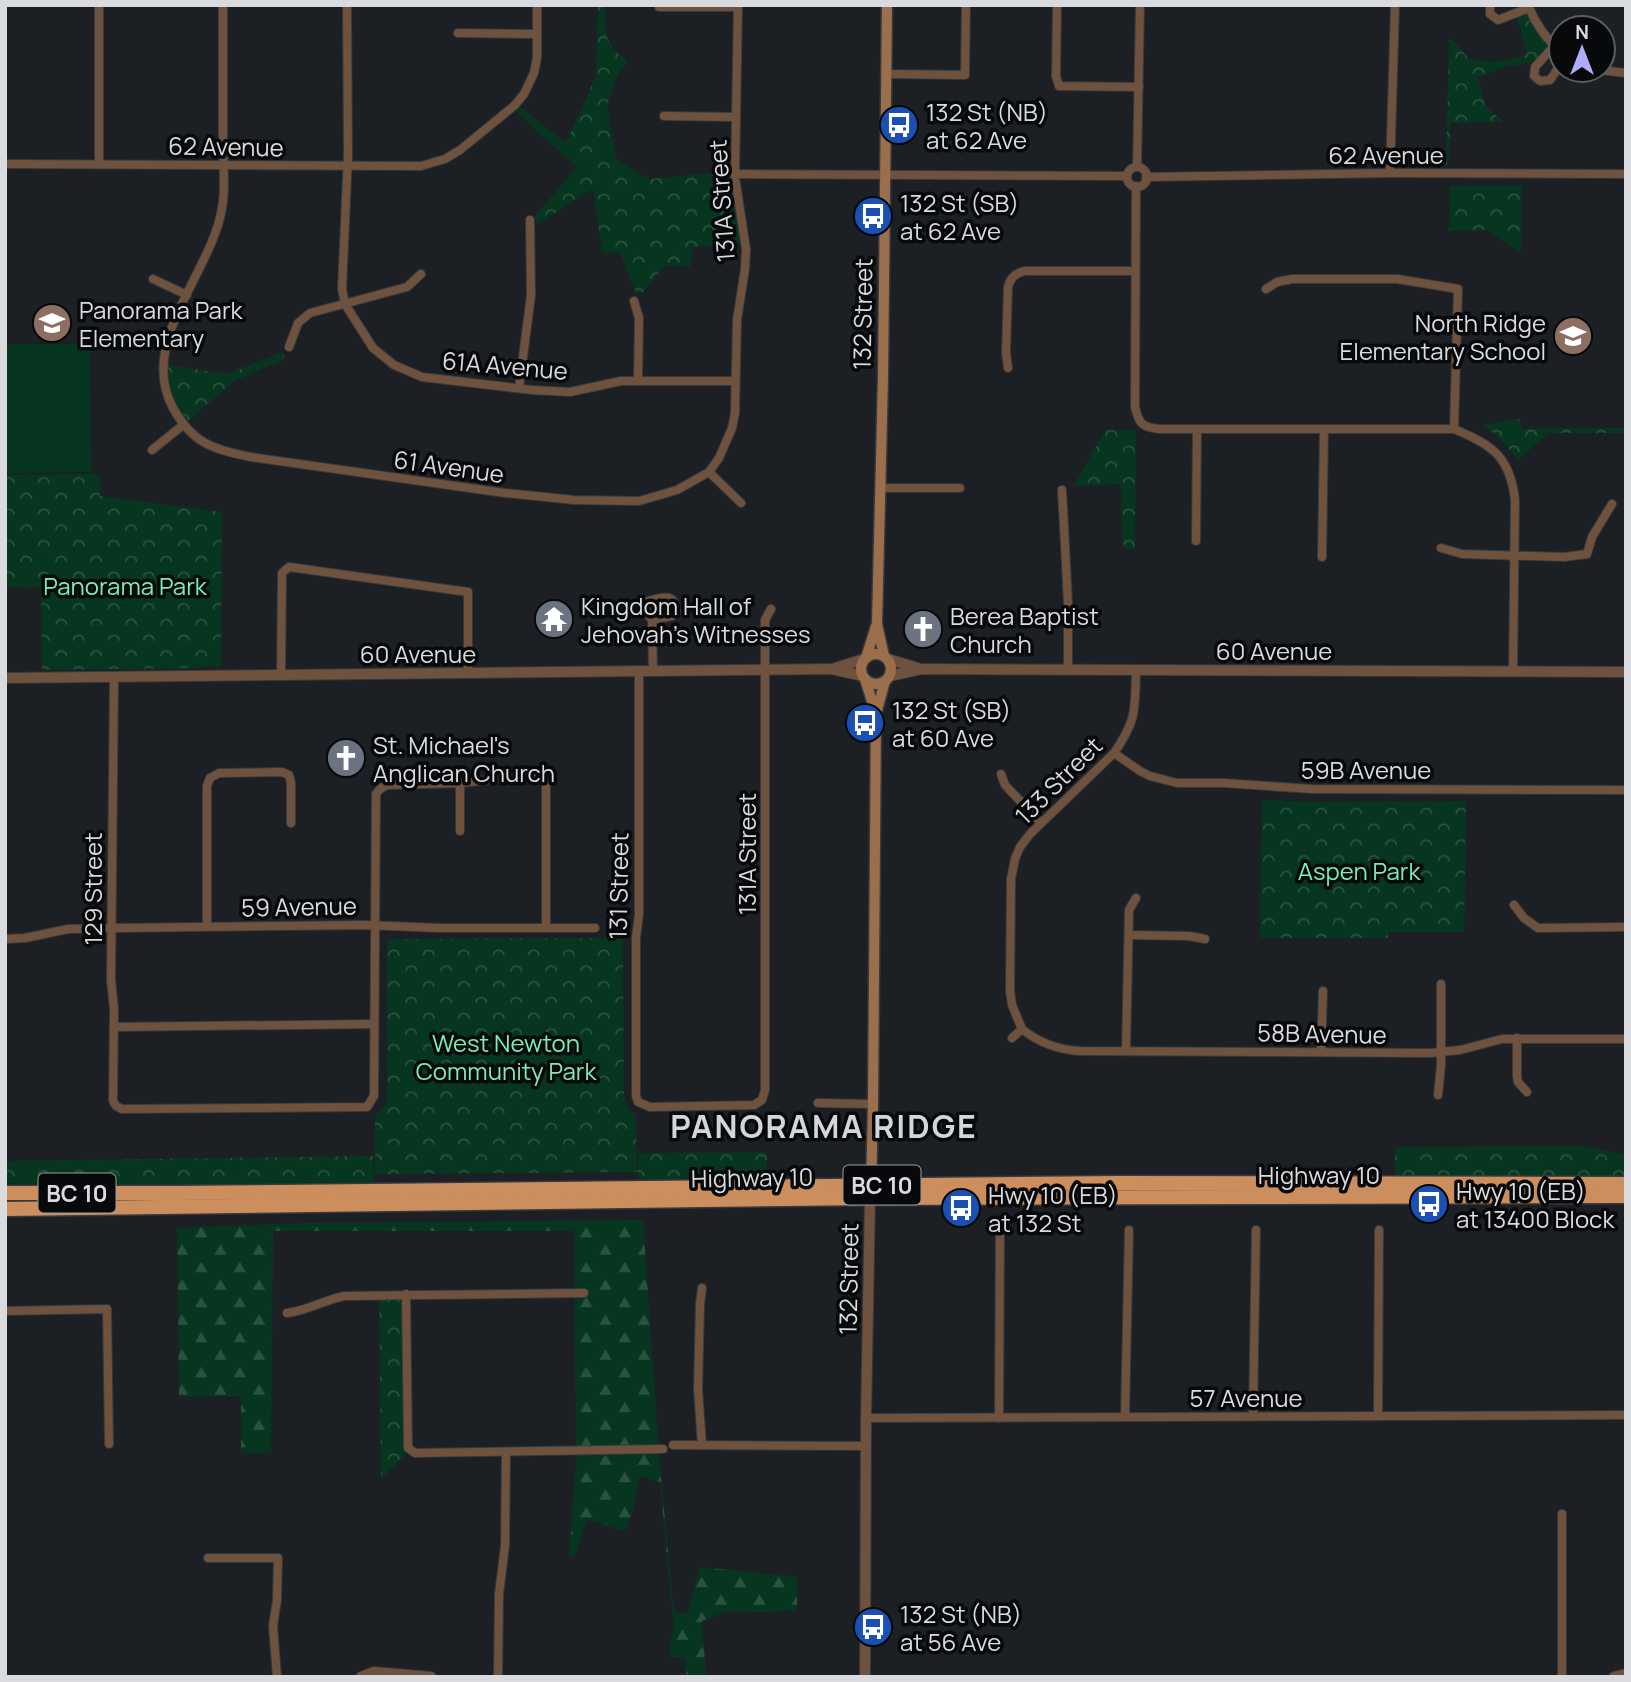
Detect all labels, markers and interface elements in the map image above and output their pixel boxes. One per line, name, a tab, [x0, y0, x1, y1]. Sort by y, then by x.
north arrow	[1547, 14, 1617, 84]
text: N	[1575, 19, 1589, 45]
place label: 132 St (NB) at 62 Ave	[926, 95, 1048, 156]
bus stop icon: 132 St (NB) at 62 Ave	[878, 104, 920, 146]
street label: 62 Avenue	[168, 128, 284, 164]
street label: 62 Avenue	[1328, 138, 1444, 171]
street label: 131A Street	[700, 139, 742, 263]
place label: 132 St (SB) at 62 Ave	[900, 186, 1019, 247]
bus stop icon: 132 St (SB) at 62 Ave	[852, 195, 894, 237]
street label: 132 Street	[845, 258, 879, 370]
place label: Panorama Park Elementary	[79, 293, 244, 354]
school or university icon: Panorama Park Elementary	[31, 302, 73, 344]
place label: North Ridge Elementary School	[1340, 306, 1546, 367]
school or university icon: North Ridge Elementary School	[1552, 315, 1594, 357]
street label: 61A Avenue	[441, 343, 569, 387]
street label: 61 Avenue	[392, 442, 506, 490]
park label: Panorama Park	[43, 569, 208, 602]
place label: Kingdom Hall of Jehovah's Witnesses	[581, 589, 811, 650]
temple icon: Kingdom Hall of Jehovah's Witnesses	[533, 598, 575, 640]
place label: Berea Baptist Church	[950, 599, 1099, 660]
church icon: Berea Baptist Church	[902, 608, 944, 650]
street label: 60 Avenue	[1216, 634, 1332, 667]
street label: 60 Avenue	[360, 637, 476, 670]
place label: 132 St (SB) at 60 Ave	[892, 693, 1011, 754]
bus stop icon: 132 St (SB) at 60 Ave	[844, 702, 886, 744]
place label: St. Michael's Anglican Church	[373, 728, 555, 789]
street label: 133 Street	[1007, 729, 1109, 831]
church icon: St. Michael's Anglican Church	[325, 737, 367, 779]
street label: 59B Avenue	[1301, 753, 1431, 786]
street label: 131A Street	[730, 793, 763, 915]
street label: 129 Street	[76, 832, 109, 946]
street label: 131 Street	[601, 832, 635, 940]
park label: Aspen Park	[1298, 854, 1421, 887]
street label: 59 Avenue	[241, 888, 357, 924]
street label: 58B Avenue	[1257, 1015, 1387, 1051]
park label: West Newton Community Park	[416, 1026, 597, 1087]
district label: PANORAMA RIDGE	[670, 1104, 978, 1148]
street label: Highway 10	[1258, 1158, 1380, 1191]
street label: Highway 10	[691, 1159, 813, 1195]
road number: BC 10	[844, 1166, 920, 1204]
road number: BC 10	[38, 1174, 116, 1212]
place label: Hwy 10 (EB) at 13400 Block	[1456, 1174, 1615, 1235]
place label: Hwy 10 (EB) at 132 St	[988, 1178, 1118, 1239]
bus stop icon: Hwy 10 (EB) at 13400 Block	[1408, 1183, 1450, 1225]
bus stop icon: Hwy 10 (EB) at 132 St	[940, 1187, 982, 1229]
street label: 132 Street	[831, 1223, 865, 1335]
street label: 57 Avenue	[1190, 1381, 1302, 1414]
place label: 132 St (NB) at 56 Ave	[900, 1597, 1022, 1658]
bus stop icon: 132 St (NB) at 56 Ave	[852, 1606, 894, 1648]

